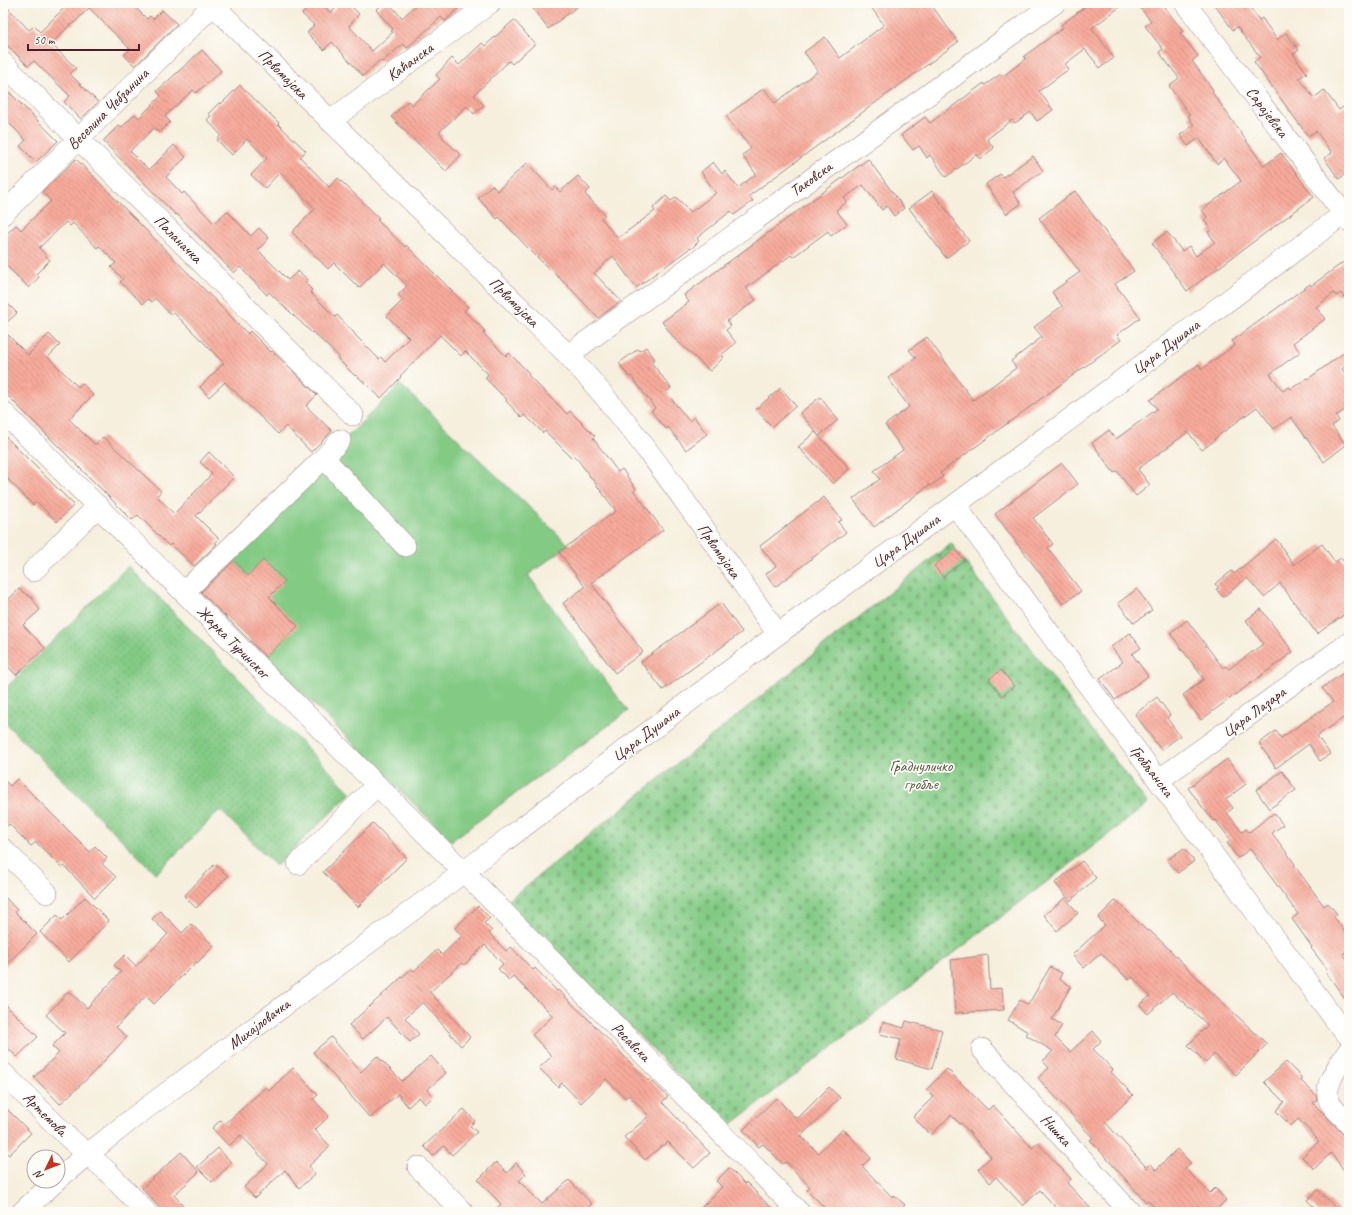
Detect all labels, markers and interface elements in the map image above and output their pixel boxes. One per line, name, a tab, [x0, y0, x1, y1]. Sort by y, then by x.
scale bar	[28, 26, 139, 52]
text: 50 m	[34, 32, 56, 48]
street label: Каћанска	[383, 38, 438, 86]
street label: Првомајска	[254, 45, 313, 104]
street label: Веселина Чебзанина	[63, 63, 154, 154]
street label: Сарајевска	[1241, 83, 1293, 143]
street label: Таковска	[786, 156, 837, 201]
street label: Паланачка	[150, 211, 207, 268]
street label: Првомајска	[485, 273, 544, 332]
street label: Цара Душана	[1128, 314, 1205, 379]
street label: Цара Душана	[868, 509, 945, 572]
street label: Првомајска	[693, 520, 746, 583]
street label: Жарка Туринског	[192, 601, 275, 684]
street label: Цара Лазара	[1218, 681, 1291, 742]
street label: Цара Душана	[608, 701, 685, 766]
street label: Гробљанска	[1126, 741, 1179, 802]
park label: Граднуличко гробље	[889, 756, 954, 794]
street label: Михајловачка	[224, 993, 295, 1054]
street label: Ресавска	[607, 1018, 656, 1067]
street label: Артемова	[19, 1088, 72, 1141]
street label: Нишка	[1036, 1110, 1077, 1151]
north arrow	[26, 1149, 66, 1189]
text: N	[30, 1167, 46, 1183]

